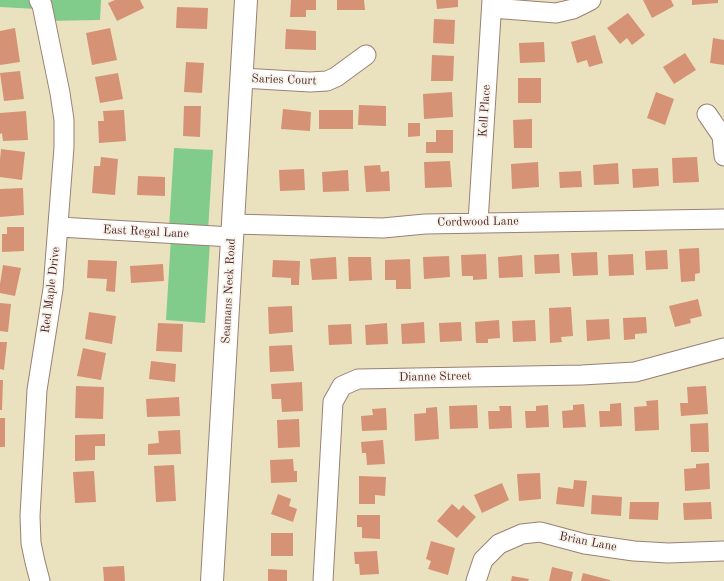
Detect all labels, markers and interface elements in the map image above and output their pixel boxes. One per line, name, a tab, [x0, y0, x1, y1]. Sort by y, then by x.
street label: Saries Court	[251, 72, 317, 88]
street label: Kell Place	[476, 84, 494, 138]
street label: Cordwood Lane	[437, 214, 519, 230]
street label: East Regal Lane	[103, 223, 189, 241]
street label: Seamans Neck Road	[219, 238, 239, 344]
street label: Red Maple Drive	[39, 246, 63, 334]
street label: Dianne Street	[399, 369, 471, 385]
street label: Brian Lane	[558, 529, 618, 555]

